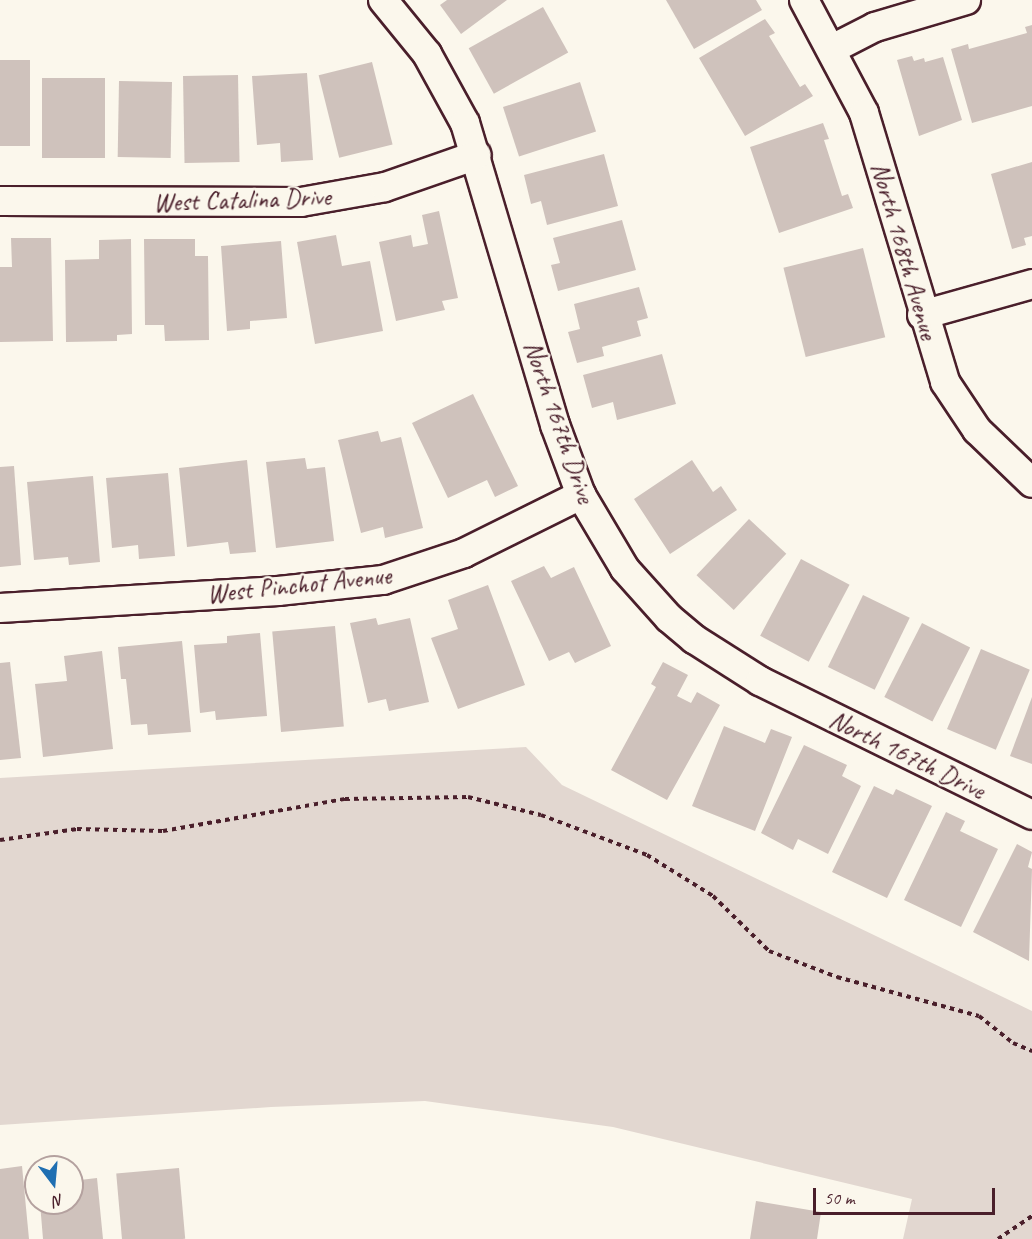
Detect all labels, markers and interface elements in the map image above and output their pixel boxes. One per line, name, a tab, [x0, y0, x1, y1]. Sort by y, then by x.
street label: North 168th Avenue	[864, 159, 944, 343]
street label: West Catalina Drive	[152, 181, 332, 219]
street label: North 167th Drive	[517, 337, 601, 507]
street label: West Pinchot Avenue	[205, 560, 393, 610]
street label: North 167th Drive	[824, 704, 990, 806]
north arrow	[24, 1155, 84, 1215]
scale bar	[816, 1176, 998, 1214]
text: 50 m	[824, 1187, 855, 1209]
text: N	[51, 1189, 66, 1211]

